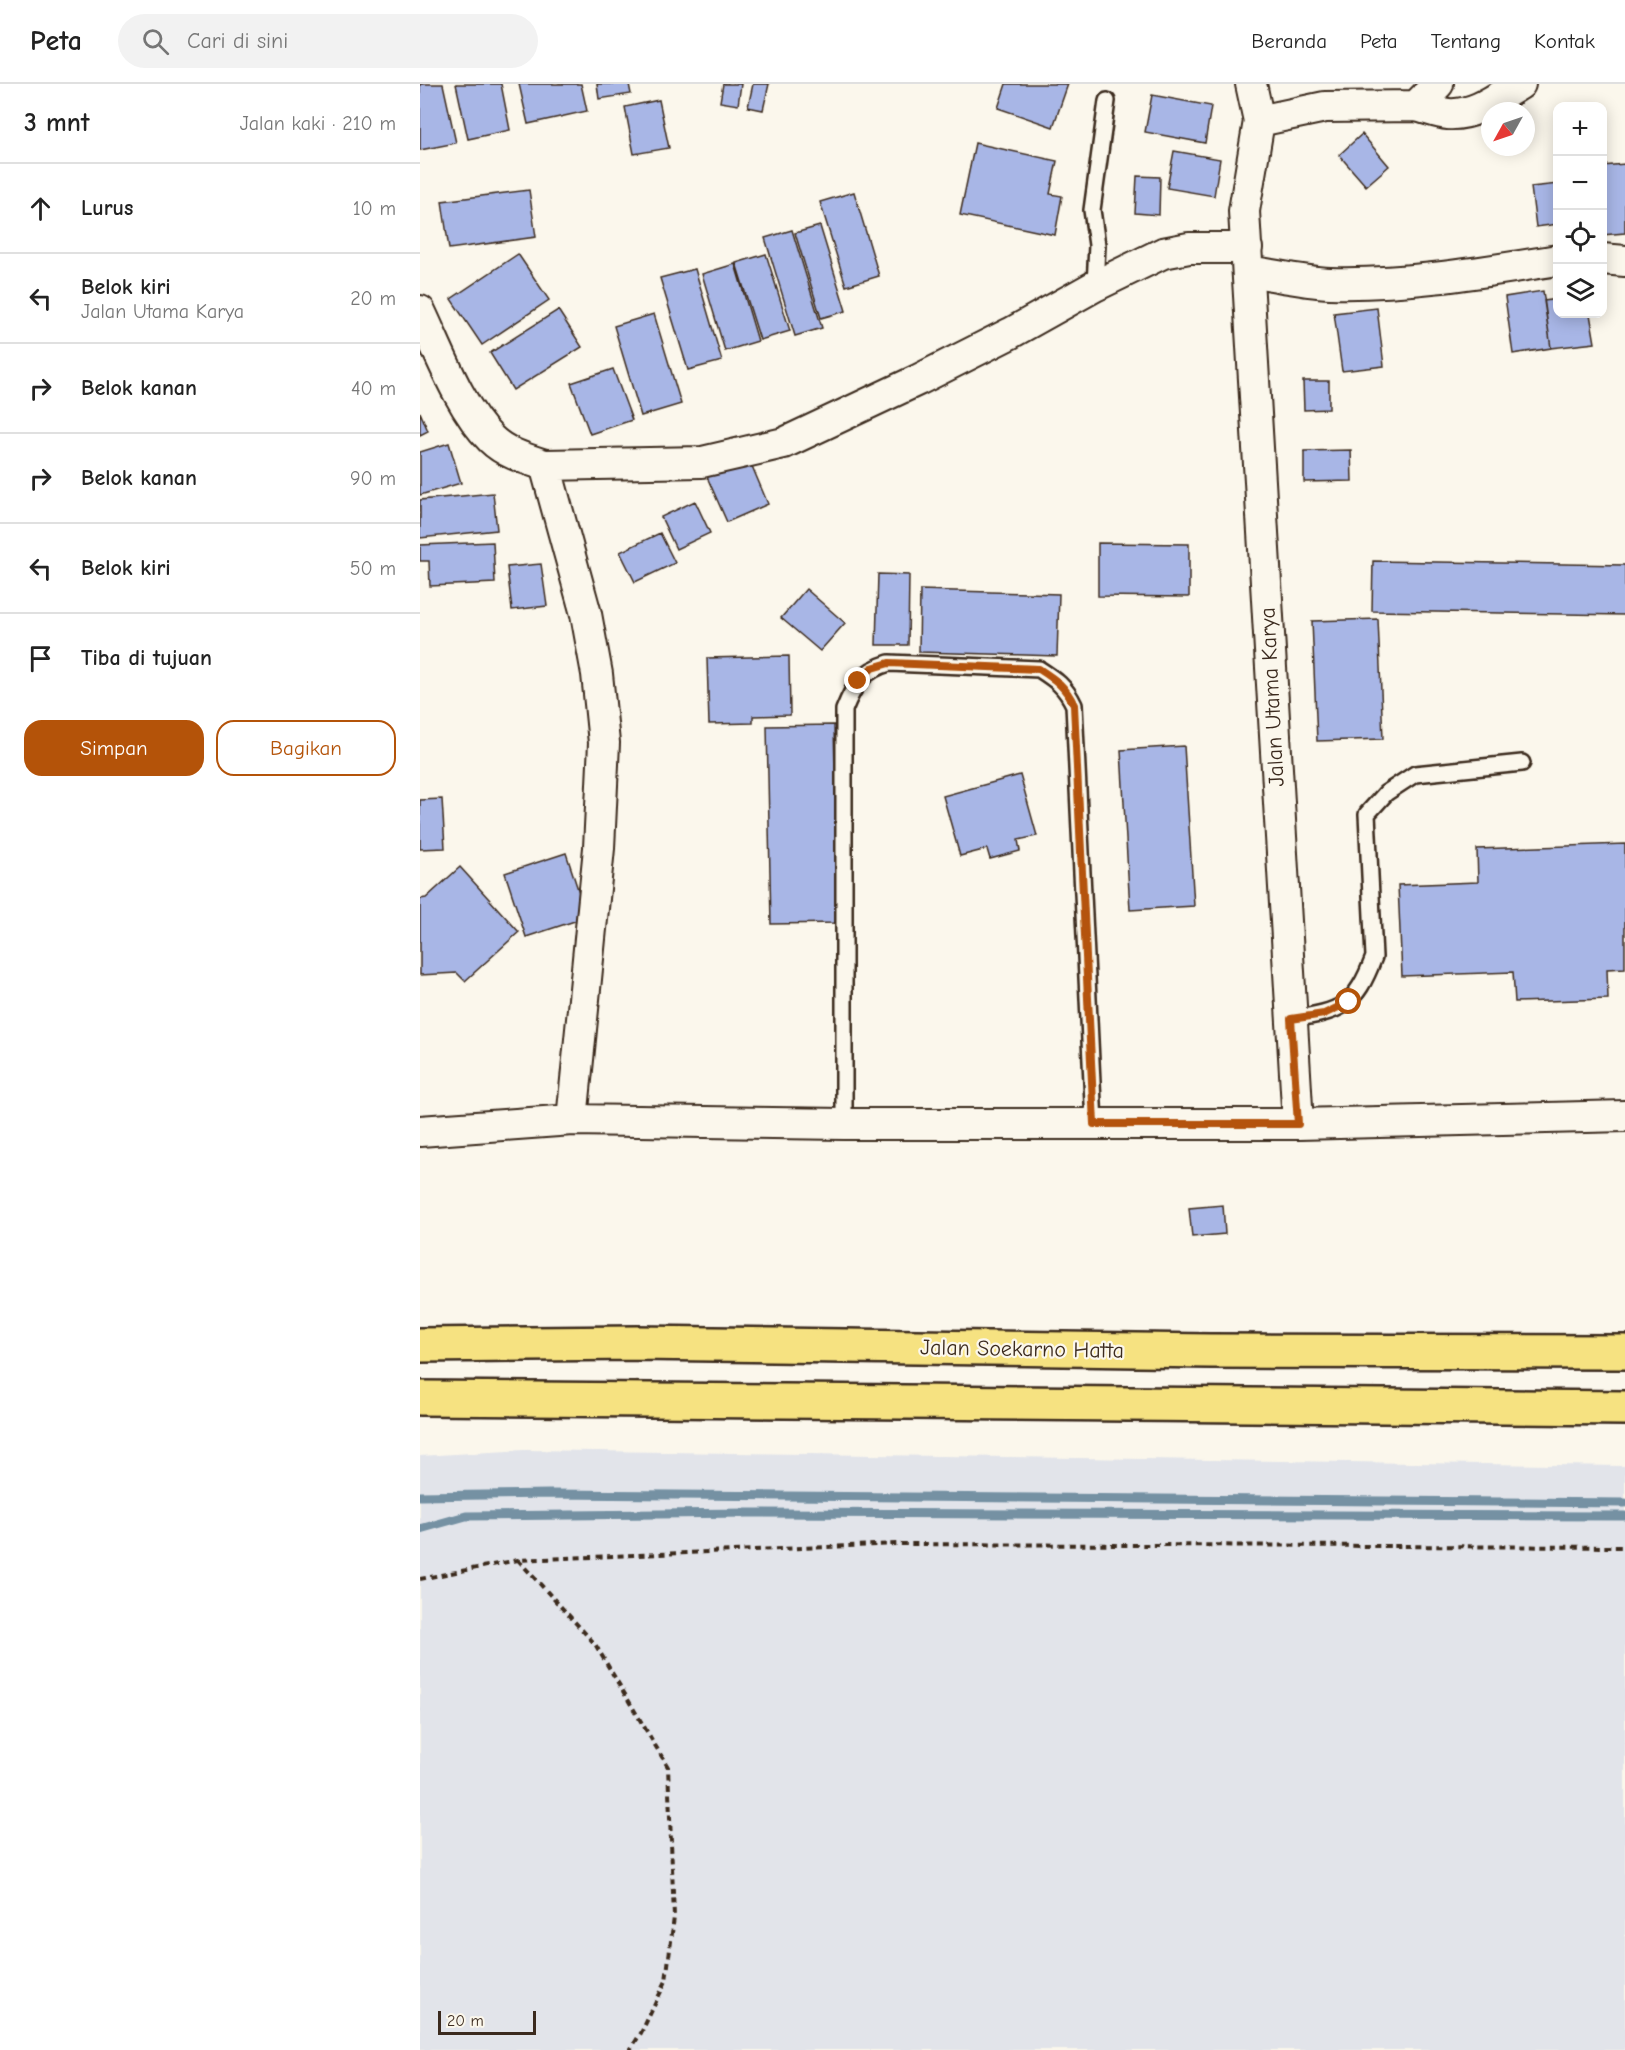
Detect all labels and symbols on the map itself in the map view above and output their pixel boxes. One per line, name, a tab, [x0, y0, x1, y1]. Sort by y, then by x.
north arrow	[1481, 102, 1535, 156]
street label: Jalan Utama Karya	[1254, 607, 1290, 787]
route end	[844, 667, 870, 693]
route start	[1335, 988, 1361, 1014]
street label: Jalan Soekarno Hatta	[920, 1334, 1124, 1364]
scale bar	[438, 2008, 536, 2036]

